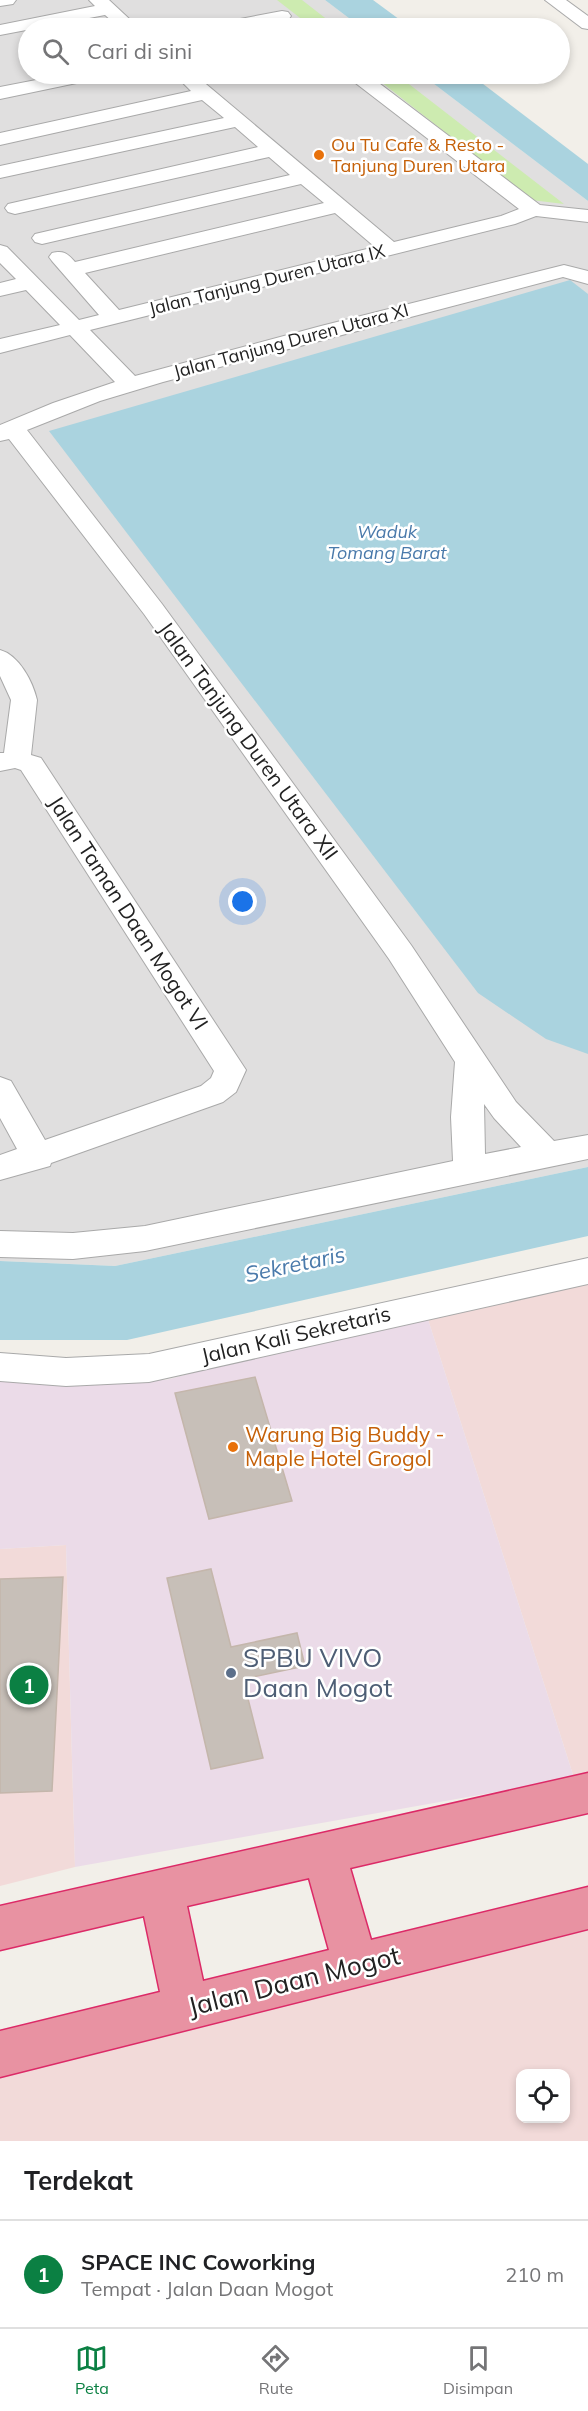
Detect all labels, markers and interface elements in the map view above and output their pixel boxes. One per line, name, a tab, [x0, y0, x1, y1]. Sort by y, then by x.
search box	[18, 18, 570, 84]
icon: search	[39, 35, 72, 68]
text: Cari di sini	[87, 37, 192, 65]
place label: Ou Tu Cafe & Resto - Tanjung Duren Utara	[331, 133, 505, 177]
marker: Ou Tu Cafe & Resto - Tanjung Duren Utara	[312, 148, 326, 162]
street label: Jalan Tanjung Duren Utara IX	[146, 239, 388, 320]
street label: Jalan Tanjung Duren Utara XI	[171, 298, 411, 383]
water label: Waduk Tomang Barat	[327, 520, 447, 564]
street label: Jalan Tanjung Duren Utara XII	[154, 616, 344, 865]
street label: Jalan Taman Daan Mogot VI	[43, 791, 214, 1034]
your location	[228, 887, 257, 916]
water label: Sekretaris	[242, 1240, 348, 1288]
street label: Jalan Kali Sekretaris	[199, 1300, 393, 1368]
place label: Warung Big Buddy - Maple Hotel Grogol	[245, 1421, 445, 1471]
marker: Warung Big Buddy - Maple Hotel Grogol	[226, 1440, 240, 1454]
place label: SPBU VIVO Daan Mogot	[243, 1641, 392, 1704]
pin: 1	[9, 1662, 48, 1708]
marker: SPBU VIVO Daan Mogot	[224, 1666, 238, 1680]
street label: Jalan Daan Mogot	[184, 1938, 403, 2023]
map controls	[516, 2069, 570, 2123]
button: locate	[516, 2069, 570, 2123]
text: Terdekat	[24, 2164, 133, 2197]
text: SPACE INC Coworking	[81, 2248, 315, 2276]
text: 1	[38, 2262, 50, 2287]
text: 210 m	[505, 2262, 564, 2287]
text: Tempat · Jalan Daan Mogot	[81, 2276, 333, 2301]
tab: Peta	[75, 2342, 109, 2398]
tab: Rute	[259, 2342, 293, 2398]
tab: Disimpan	[443, 2342, 513, 2398]

